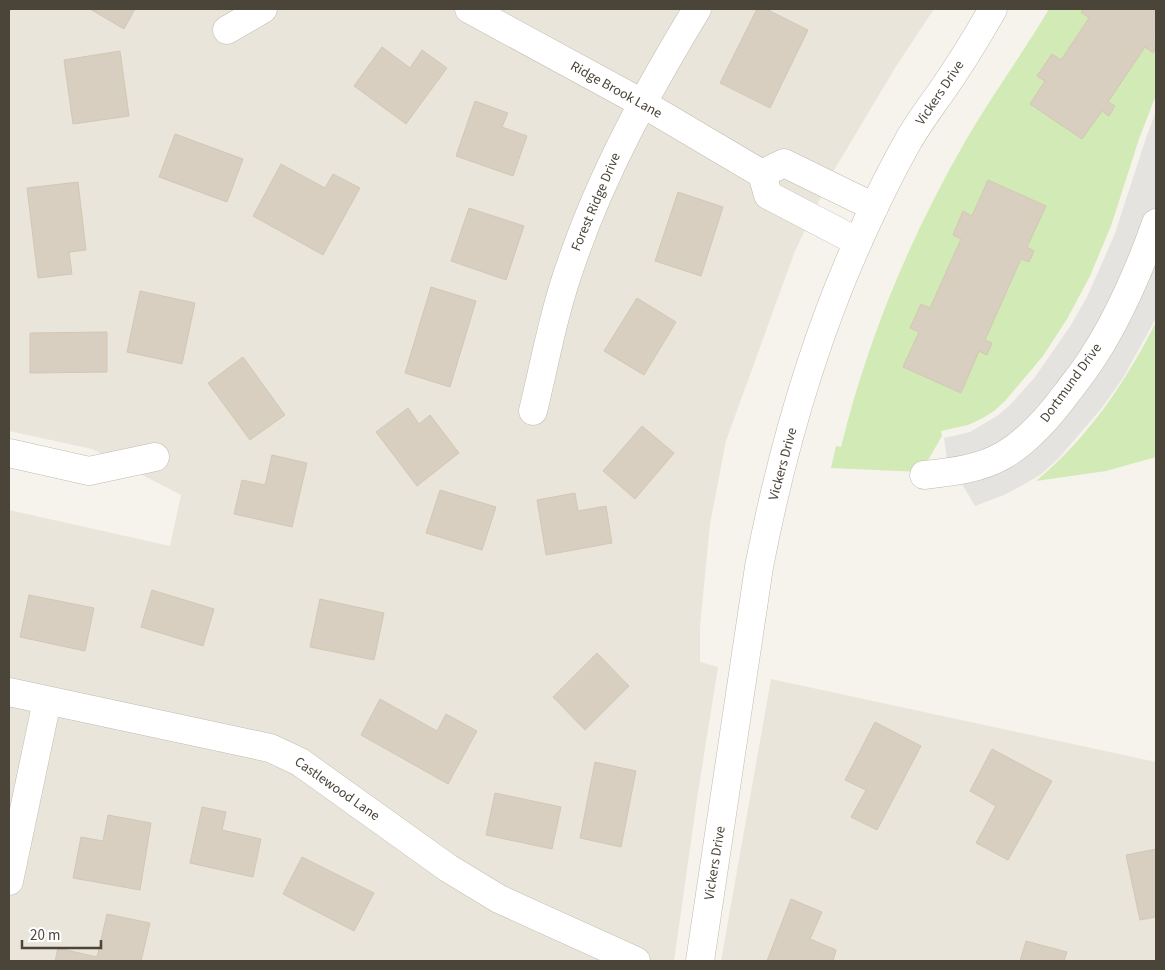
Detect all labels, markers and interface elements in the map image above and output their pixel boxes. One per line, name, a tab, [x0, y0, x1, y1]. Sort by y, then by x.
street label: Vickers Drive	[911, 56, 969, 129]
street label: Ridge Brook Lane	[566, 57, 666, 124]
street label: Forest Ridge Drive	[566, 150, 626, 254]
street label: Dortmund Drive	[1035, 339, 1107, 427]
street label: Vickers Drive	[764, 425, 802, 503]
street label: Castlewood Lane	[290, 752, 384, 826]
street label: Vickers Drive	[699, 825, 731, 901]
scale bar	[22, 918, 101, 950]
text: 20 m	[30, 925, 60, 946]

